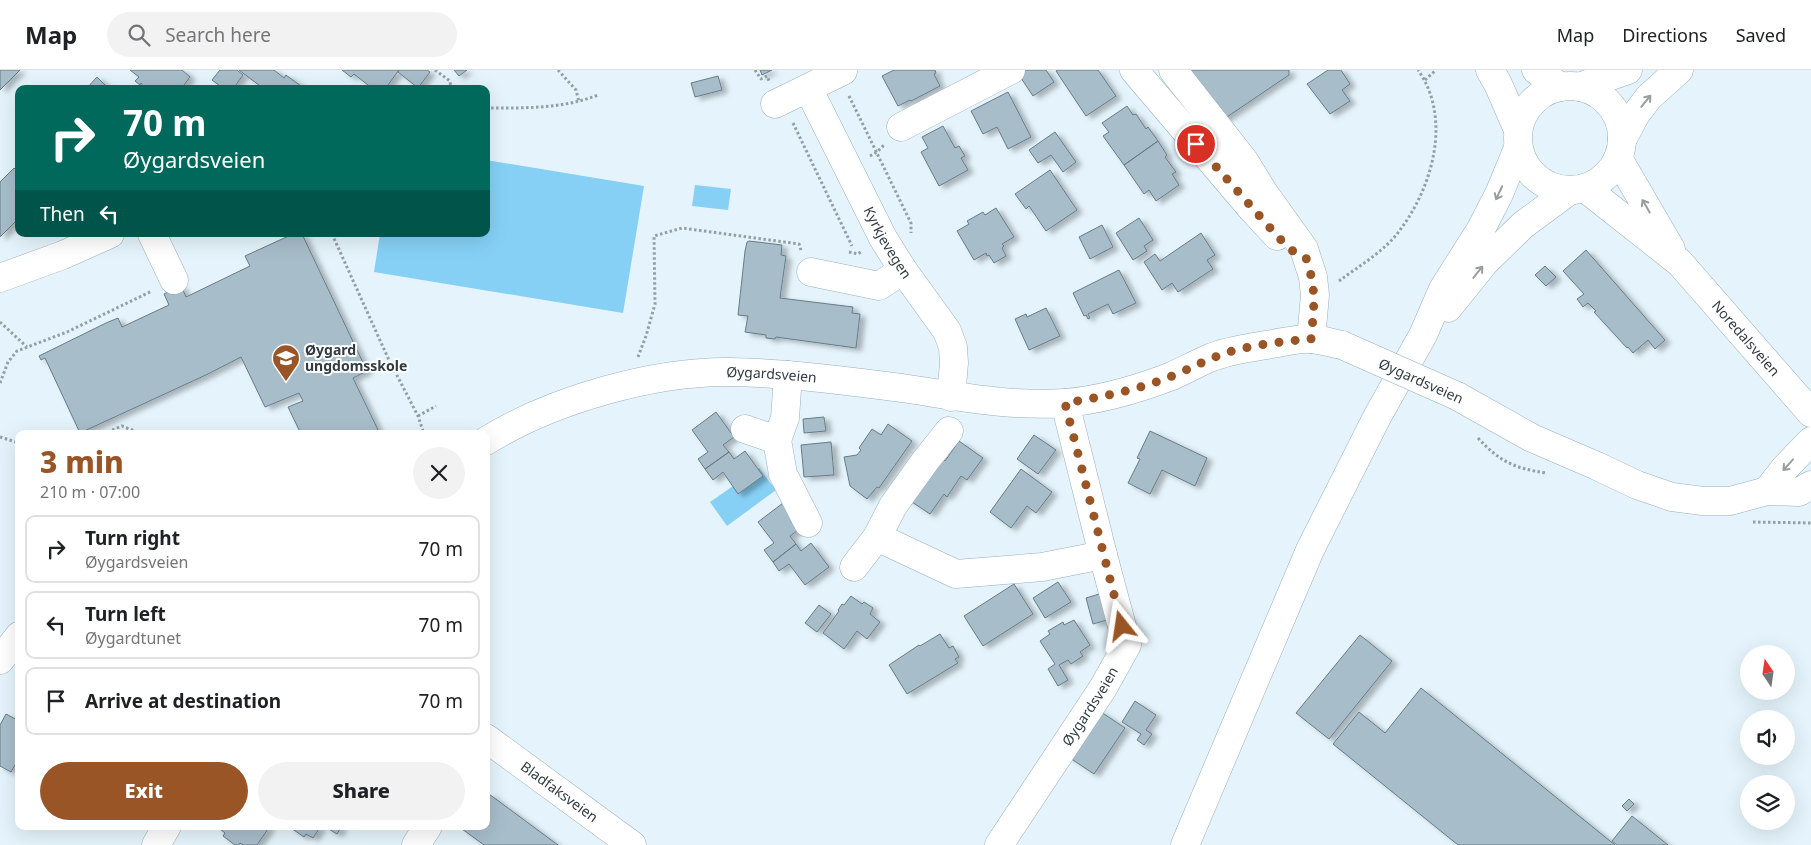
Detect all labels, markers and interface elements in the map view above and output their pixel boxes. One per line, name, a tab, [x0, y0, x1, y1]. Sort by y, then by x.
search box	[107, 12, 457, 57]
text: Map	[25, 18, 77, 51]
icon: search	[125, 21, 153, 49]
text: Search here	[165, 22, 271, 48]
text: Map	[1557, 23, 1594, 47]
text: Directions	[1622, 23, 1708, 47]
text: Saved	[1736, 23, 1786, 47]
one-way arrow	[1640, 95, 1651, 108]
text: 70 m	[123, 99, 206, 146]
icon: right	[40, 105, 105, 170]
pin	[1175, 123, 1217, 165]
icon: arrive	[1182, 130, 1210, 158]
text: Øygardsveien	[123, 144, 265, 174]
one-way arrow	[1494, 185, 1504, 200]
one-way arrow	[1641, 199, 1651, 214]
icon: left	[95, 200, 123, 228]
text: Then	[40, 201, 85, 227]
street label: Kyrkjevegen	[860, 203, 916, 282]
one-way arrow	[1472, 266, 1483, 279]
street label: Noredalsveien	[1708, 296, 1784, 380]
place label: Øygard ungdomsskole	[305, 340, 407, 375]
school or university icon: Øygard ungdomsskole	[271, 343, 301, 382]
street label: Øygardsveien	[1376, 353, 1466, 408]
street label: Øygardsveien	[726, 362, 818, 387]
text: 3 min	[40, 441, 124, 482]
button: close	[413, 447, 465, 499]
one-way arrow	[1782, 458, 1794, 471]
text: 210 m · 07:00	[40, 481, 140, 503]
text: Turn right	[85, 525, 180, 551]
icon: right	[42, 535, 70, 563]
text: 70 m	[419, 536, 463, 562]
text: Øygardsveien	[85, 551, 188, 573]
position arrow	[1095, 599, 1147, 651]
text: Turn left	[85, 601, 166, 627]
icon: left	[42, 611, 70, 639]
text: 70 m	[419, 612, 463, 638]
text: Øygardtunet	[85, 627, 181, 649]
north arrow	[1740, 645, 1795, 700]
map controls	[1740, 645, 1795, 830]
street label: Øygardsveien	[1057, 663, 1122, 749]
icon: arrive	[42, 687, 70, 715]
text: Arrive at destination	[85, 688, 281, 714]
text: 70 m	[419, 688, 463, 714]
button: sound	[1740, 710, 1795, 765]
street label: Bladfaksveien	[517, 757, 602, 826]
button: Exit	[40, 762, 248, 820]
button: Share	[258, 762, 465, 820]
button: layers	[1740, 775, 1795, 830]

